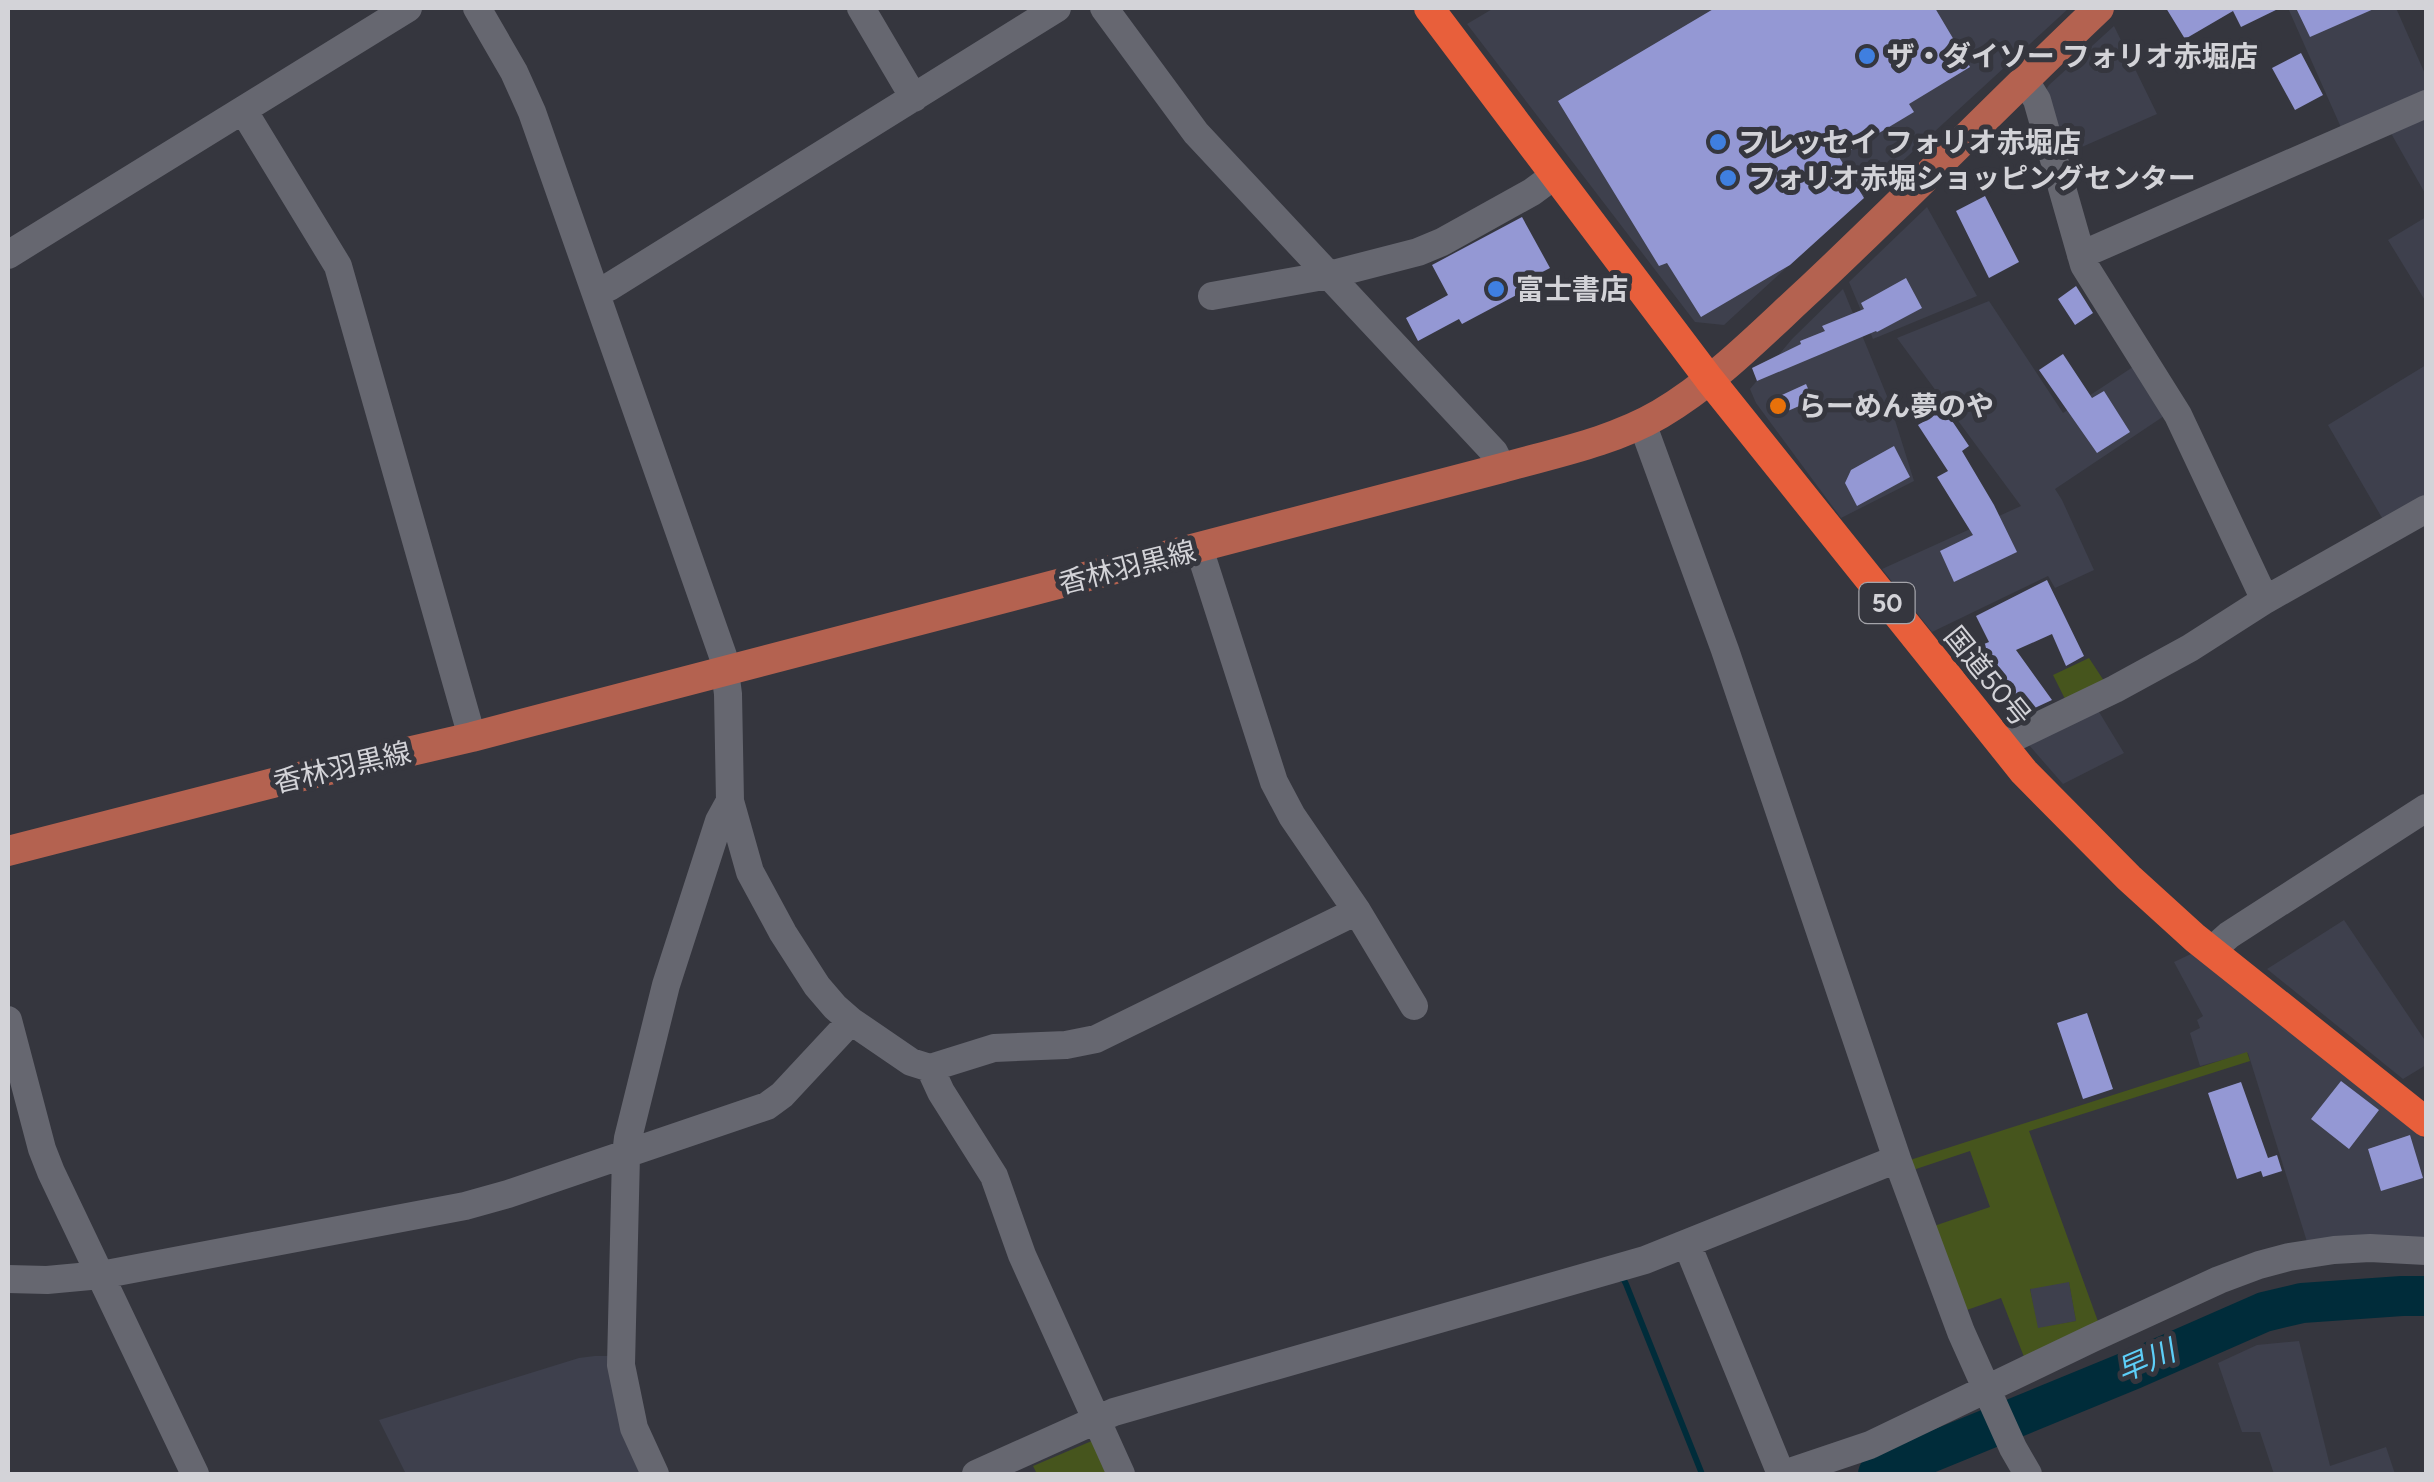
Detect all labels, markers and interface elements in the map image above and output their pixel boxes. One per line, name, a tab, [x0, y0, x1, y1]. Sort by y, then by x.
place label: ザ・ダイソー フォリオ赤堀店	[1887, 39, 2258, 73]
marker: ザ・ダイソー フォリオ赤堀店	[1856, 45, 1878, 67]
place label: フレッセイ フォリオ赤堀店	[1738, 125, 2081, 159]
marker: フレッセイ フォリオ赤堀店	[1707, 131, 1729, 153]
place label: フォリオ赤堀ショッピングセンター	[1748, 161, 2196, 195]
marker: フォリオ赤堀ショッピングセンター	[1717, 167, 1739, 189]
place label: 富士書店	[1516, 272, 1628, 306]
marker: 富士書店	[1485, 278, 1507, 300]
place label: らーめん夢のや	[1798, 389, 1994, 423]
marker: らーめん夢のや	[1767, 395, 1789, 417]
street label: 香林羽黒線	[1055, 534, 1199, 600]
road number: 50	[1860, 583, 1914, 623]
street label: 国道50号	[1938, 619, 2038, 733]
street label: 香林羽黒線	[270, 735, 414, 799]
water label: 早川	[2111, 1331, 2183, 1389]

